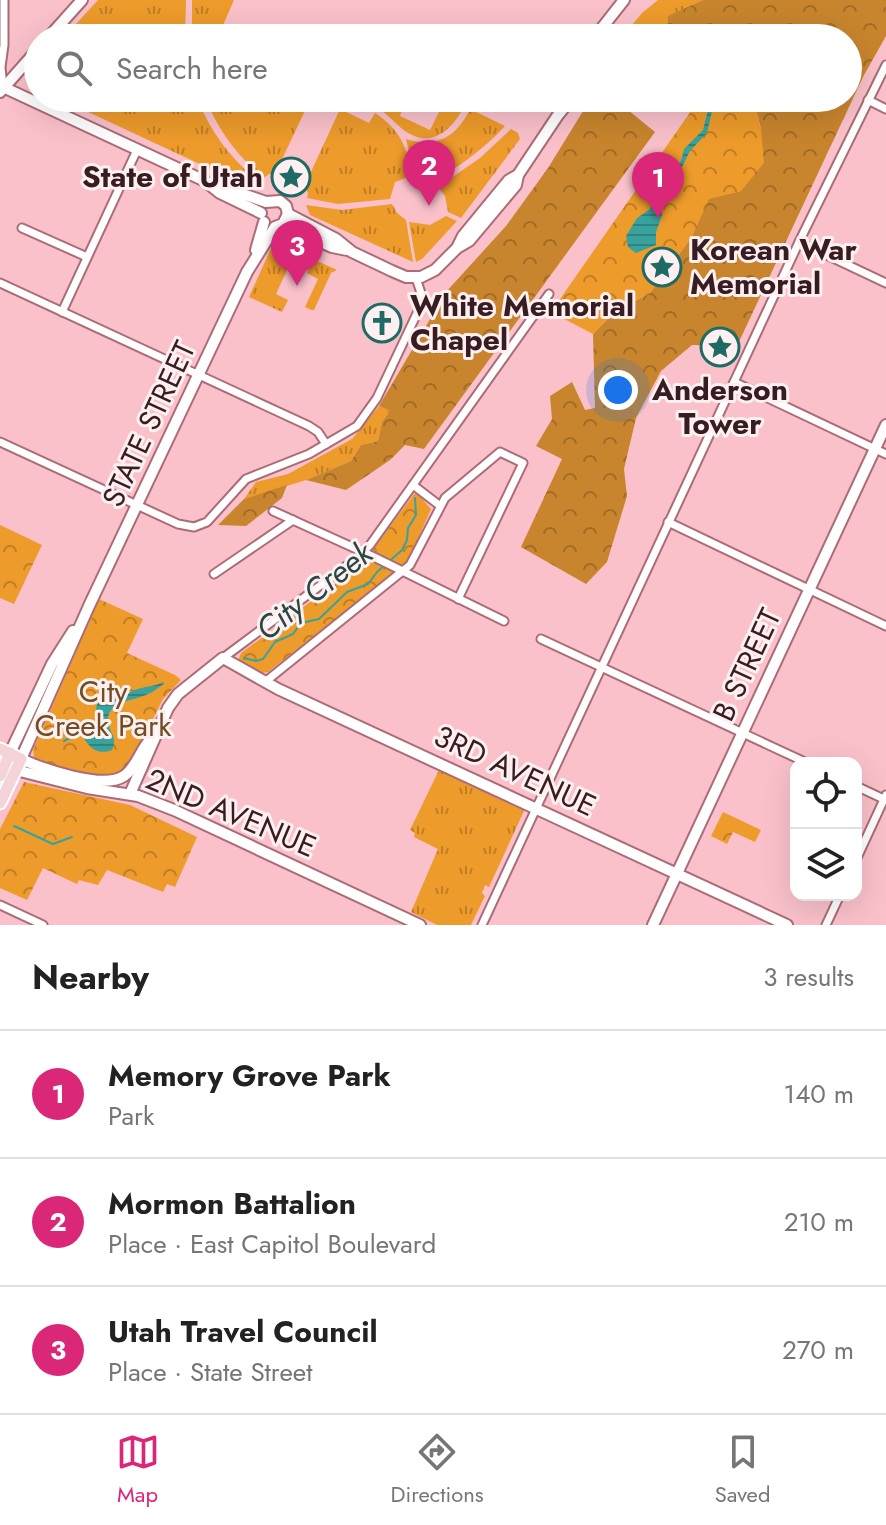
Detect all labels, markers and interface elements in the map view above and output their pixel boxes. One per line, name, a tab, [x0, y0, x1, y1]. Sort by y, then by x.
search box	[24, 24, 862, 112]
icon: search	[52, 46, 96, 90]
text: Search here	[116, 47, 268, 90]
pin: 2	[403, 140, 455, 206]
pin: 1	[632, 152, 684, 218]
place label: State of Utah	[82, 155, 263, 198]
place icon: State of Utah	[270, 156, 312, 198]
pin: 3	[271, 220, 323, 286]
place label: Korean War Memorial	[690, 228, 857, 305]
place icon: Korean War Memorial	[641, 246, 683, 288]
place label: White Memorial Chapel	[410, 284, 634, 361]
church icon: White Memorial Chapel	[361, 302, 403, 344]
place icon: Anderson Tower	[699, 326, 741, 368]
street label: STATE STREET	[91, 334, 206, 514]
place label: Anderson Tower	[651, 368, 788, 445]
your location	[598, 370, 638, 410]
water label: City Creek	[246, 530, 383, 651]
street label: B STREET	[702, 601, 791, 728]
park label: City Creek Park	[35, 670, 172, 747]
street label: 3RD AVENUE	[427, 714, 603, 827]
street label: 2ND AVENUE	[139, 757, 323, 868]
map controls	[790, 757, 862, 901]
button: locate	[790, 757, 862, 829]
button: layers	[790, 829, 862, 901]
text: Nearby	[32, 953, 149, 1002]
text: 3 results	[763, 958, 854, 996]
text: Memory Grove Park	[108, 1054, 391, 1097]
text: 1	[51, 1075, 65, 1113]
text: 140 m	[783, 1075, 854, 1113]
text: Park	[108, 1097, 154, 1135]
text: Mormon Battalion	[108, 1182, 356, 1225]
text: 2	[49, 1203, 67, 1241]
text: 210 m	[784, 1203, 854, 1241]
text: Place · East Capitol Boulevard	[108, 1225, 436, 1263]
text: Utah Travel Council	[108, 1310, 378, 1353]
text: 3	[50, 1331, 66, 1369]
text: 270 m	[782, 1331, 854, 1369]
text: Place · State Street	[108, 1353, 312, 1391]
tab: Map	[116, 1430, 160, 1510]
tab: Directions	[391, 1430, 484, 1510]
tab: Saved	[715, 1430, 770, 1510]

